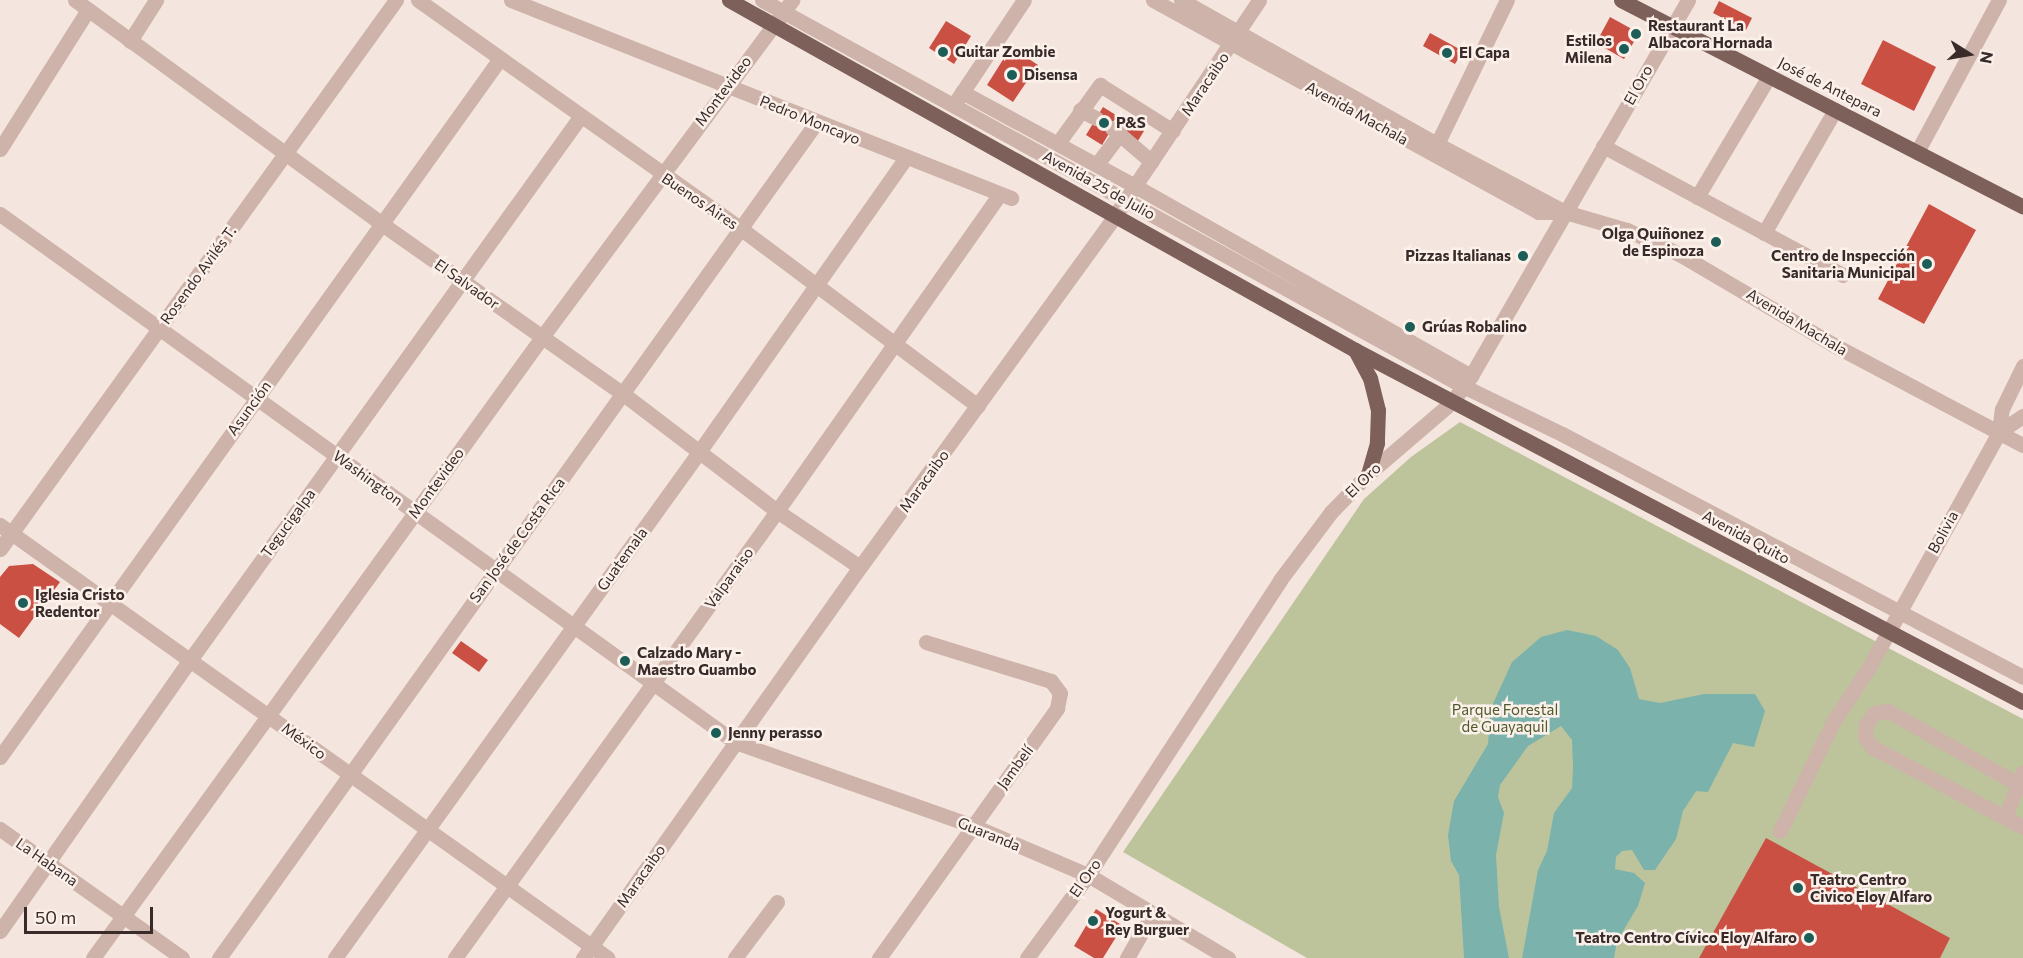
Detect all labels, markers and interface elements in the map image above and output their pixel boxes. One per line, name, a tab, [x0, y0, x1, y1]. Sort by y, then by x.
place label: Restaurant La Albacora Hornada	[1648, 16, 1772, 51]
north arrow	[1939, 24, 1999, 84]
marker: Restaurant La Albacora Hornada	[1629, 27, 1643, 41]
place label: Estilos Milena	[1565, 31, 1612, 66]
marker: Estilos Milena	[1617, 42, 1631, 56]
place label: Guitar Zombie	[955, 43, 1055, 61]
place label: El Capa	[1459, 44, 1510, 62]
marker: Guitar Zombie	[936, 45, 950, 59]
marker: El Capa	[1440, 46, 1454, 60]
street label: Maracaibo	[1177, 49, 1233, 119]
text: N	[1977, 50, 1998, 65]
street label: Montevideo	[691, 53, 755, 129]
street label: José de Antepara	[1775, 53, 1885, 121]
street label: El Oro	[1620, 62, 1656, 108]
place label: Disensa	[1024, 66, 1078, 84]
marker: Disensa	[1005, 68, 1019, 82]
street label: Avenida Machala	[1303, 77, 1411, 149]
street label: Pedro Moncayo	[757, 92, 863, 148]
place label: P&S	[1116, 114, 1146, 132]
marker: P&S	[1097, 116, 1111, 130]
street label: Avenida 25 de Julio	[1040, 147, 1158, 223]
street label: Buenos Aires	[659, 169, 741, 233]
street label: Rosendo Avilés T.	[156, 222, 240, 328]
place label: Olga Quiñonez de Espinoza	[1602, 224, 1704, 259]
marker: Olga Quiñonez de Espinoza	[1709, 235, 1723, 249]
place label: Centro de Inspección Sanitaria Municipal	[1771, 246, 1915, 281]
place label: Pizzas Italianas	[1405, 247, 1511, 265]
marker: Pizzas Italianas	[1516, 249, 1530, 263]
street label: El Salvador	[431, 255, 503, 313]
marker: Centro de Inspección Sanitaria Municipal	[1920, 257, 1934, 271]
street label: Avenida Machala	[1743, 285, 1851, 359]
place label: Grúas Robalino	[1422, 318, 1527, 336]
marker: Grúas Robalino	[1403, 320, 1417, 334]
street label: Asunción	[223, 377, 275, 439]
street label: Montevideo	[404, 444, 468, 522]
street label: Maracaibo	[895, 446, 953, 516]
street label: Washington	[330, 447, 406, 509]
street label: El Oro	[1341, 459, 1385, 501]
street label: San José de Costa Rica	[466, 474, 568, 606]
street label: Tegucigalpa	[257, 485, 319, 561]
street label: Avenida Quito	[1699, 506, 1793, 568]
street label: Bolivia	[1924, 508, 1962, 556]
street label: Guatemala	[593, 524, 651, 594]
street label: Valparaiso	[701, 544, 757, 612]
place label: Iglesia Cristo Redentor	[35, 585, 125, 620]
marker: Iglesia Cristo Redentor	[16, 596, 30, 610]
place label: Calzado Mary - Maestro Guambo	[637, 643, 756, 678]
marker: Calzado Mary - Maestro Guambo	[618, 654, 632, 668]
park label: Parque Forestal de Guayaquil	[1452, 700, 1558, 735]
street label: México	[278, 719, 330, 763]
place label: Jenny perasso	[728, 724, 823, 742]
marker: Jenny perasso	[709, 726, 723, 740]
street label: Jambelí	[993, 742, 1037, 792]
street label: Guaranda	[955, 813, 1023, 855]
street label: La Habana	[13, 834, 81, 890]
street label: Maracaibo	[613, 841, 669, 911]
street label: El Oro	[1065, 855, 1105, 901]
place label: Teatro Centro Civico Eloy Alfaro	[1810, 870, 1932, 905]
marker: Teatro Centro Civico Eloy Alfaro	[1791, 881, 1805, 895]
scale bar	[27, 895, 156, 933]
place label: Yogurt & Rey Burguer	[1105, 903, 1189, 938]
text: 50 m	[35, 906, 76, 928]
marker: Yogurt & Rey Burguer	[1086, 914, 1100, 928]
place label: Teatro Centro Cívico Eloy Alfaro	[1575, 929, 1797, 947]
marker: Teatro Centro Cívico Eloy Alfaro	[1802, 931, 1816, 945]

